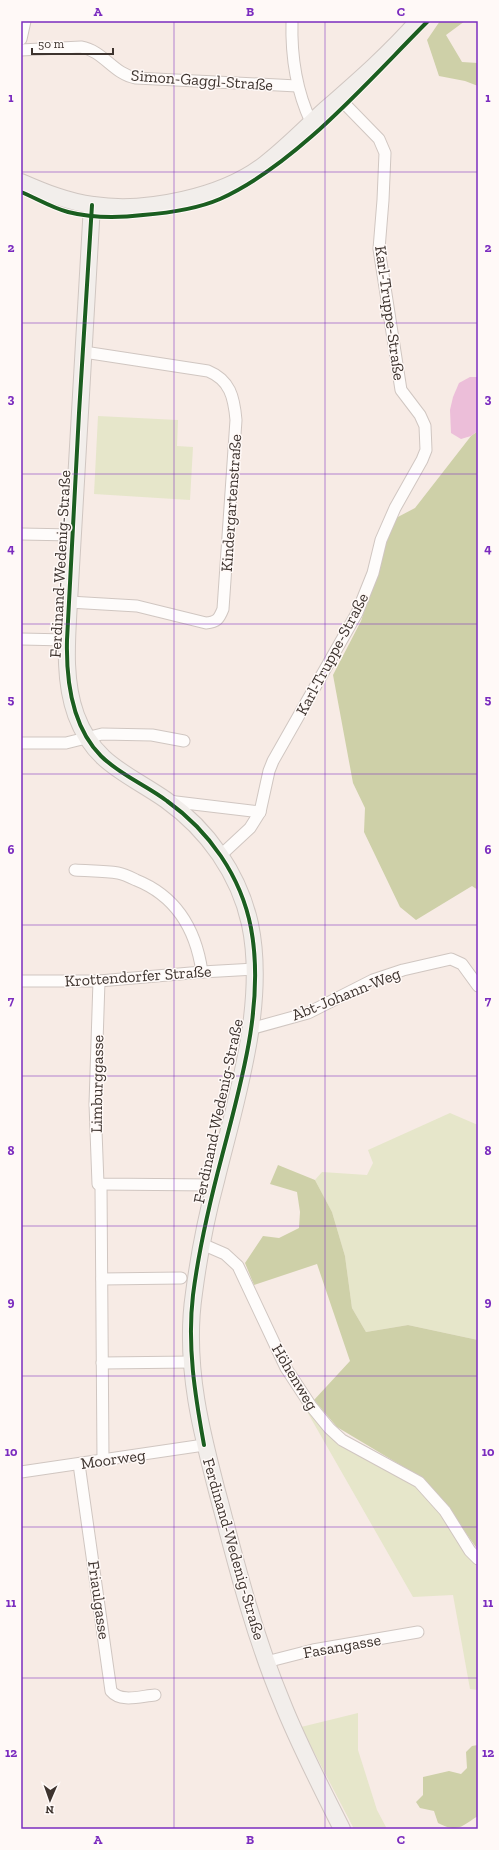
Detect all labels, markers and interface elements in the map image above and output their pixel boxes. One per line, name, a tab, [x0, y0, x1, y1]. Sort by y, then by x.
text: A	[94, 4, 103, 19]
text: B	[246, 4, 254, 19]
text: C	[397, 4, 405, 19]
scale bar	[32, 30, 113, 56]
text: 50 m	[38, 37, 65, 51]
street label: Simon-Gaggl-Straße	[130, 66, 274, 94]
text: 1	[8, 90, 14, 105]
text: 1	[485, 90, 491, 105]
text: 2	[8, 240, 15, 255]
text: 2	[485, 240, 492, 255]
street label: Karl-Truppe-Straße	[371, 244, 409, 382]
text: 3	[8, 391, 15, 406]
text: 3	[485, 391, 492, 406]
street label: Kindergartenstraße	[217, 433, 245, 573]
street label: Ferdinand-Wedenig-Straße	[46, 470, 74, 658]
text: 4	[7, 541, 15, 556]
text: 4	[484, 541, 492, 556]
street label: Karl-Truppe-Straße	[292, 590, 372, 718]
text: 5	[8, 692, 15, 707]
text: 5	[485, 692, 492, 707]
text: 6	[8, 842, 15, 857]
text: 6	[485, 842, 492, 857]
street label: Krottendorfer Straße	[64, 961, 212, 991]
street label: Abt-Johann-Weg	[289, 963, 403, 1024]
text: 7	[8, 993, 15, 1008]
text: 7	[485, 993, 492, 1008]
street label: Ferdinand-Wedenig-Straße	[189, 1017, 247, 1205]
street label: Limburggasse	[87, 1035, 107, 1133]
text: 8	[7, 1143, 15, 1158]
text: 8	[484, 1143, 492, 1158]
text: 9	[8, 1294, 15, 1309]
text: 9	[485, 1294, 492, 1309]
street label: Höhenweg	[268, 1341, 322, 1414]
text: 10	[5, 1444, 18, 1459]
text: 10	[482, 1444, 495, 1459]
street label: Moorweg	[79, 1445, 147, 1473]
street label: Ferdinand-Wedenig-Straße	[199, 1456, 269, 1642]
street label: Friaulgasse	[84, 1560, 114, 1640]
text: 11	[6, 1595, 17, 1610]
text: 11	[483, 1595, 494, 1610]
street label: Fasangasse	[302, 1630, 382, 1662]
text: 12	[5, 1745, 17, 1760]
text: 12	[482, 1745, 494, 1760]
north arrow	[30, 1780, 70, 1820]
text: N	[45, 1803, 54, 1816]
text: A	[94, 1832, 103, 1847]
text: B	[246, 1832, 254, 1847]
text: C	[397, 1832, 405, 1847]

